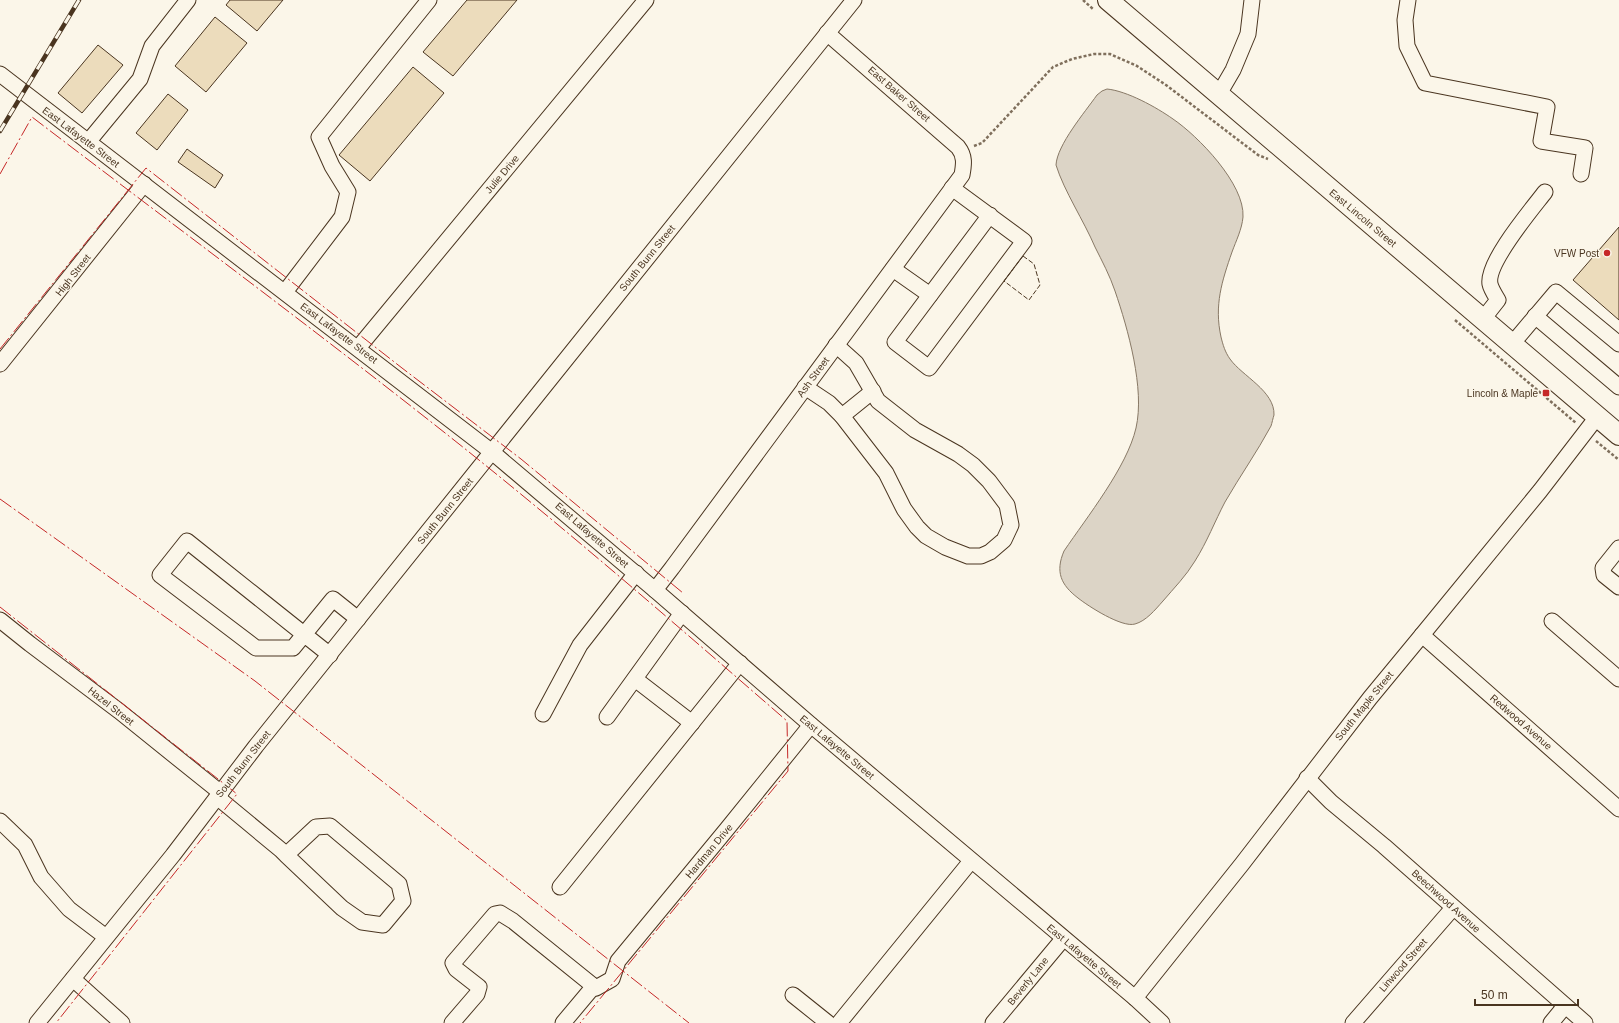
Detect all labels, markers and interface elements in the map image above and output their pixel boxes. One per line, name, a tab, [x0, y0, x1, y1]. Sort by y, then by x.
street label: East Baker Street	[866, 64, 932, 124]
street label: East Lafayette Street	[40, 105, 122, 170]
street label: Julie Drive	[483, 152, 521, 195]
street label: East Lincoln Street	[1327, 187, 1399, 249]
street label: South Bunn Street	[617, 223, 677, 293]
place label: VFW Post	[1554, 248, 1599, 259]
marker: VFW Post	[1602, 248, 1612, 258]
street label: High Street	[53, 252, 93, 298]
street label: East Lafayette Street	[298, 301, 380, 366]
street label: Ash Street	[795, 355, 831, 399]
place label: Lincoln & Maple	[1467, 388, 1538, 399]
marker: Lincoln & Maple	[1541, 388, 1551, 398]
street label: South Bunn Street	[415, 476, 475, 546]
street label: East Lafayette Street	[553, 500, 631, 570]
street label: South Maple Street	[1333, 669, 1395, 743]
street label: Hazel Street	[86, 685, 136, 727]
street label: Redwood Avenue	[1488, 692, 1554, 752]
street label: East Lafayette Street	[798, 713, 876, 781]
street label: South Bunn Street	[214, 728, 273, 800]
street label: Hardman Drive	[683, 821, 735, 880]
street label: Beechwood Avenue	[1410, 867, 1483, 935]
street label: East Lafayette Street	[1045, 922, 1123, 990]
street label: Linwood Street	[1377, 936, 1429, 994]
street label: Beverly Lane	[1005, 955, 1051, 1007]
scale bar	[1475, 981, 1578, 1007]
text: 50 m	[1481, 988, 1508, 1002]

